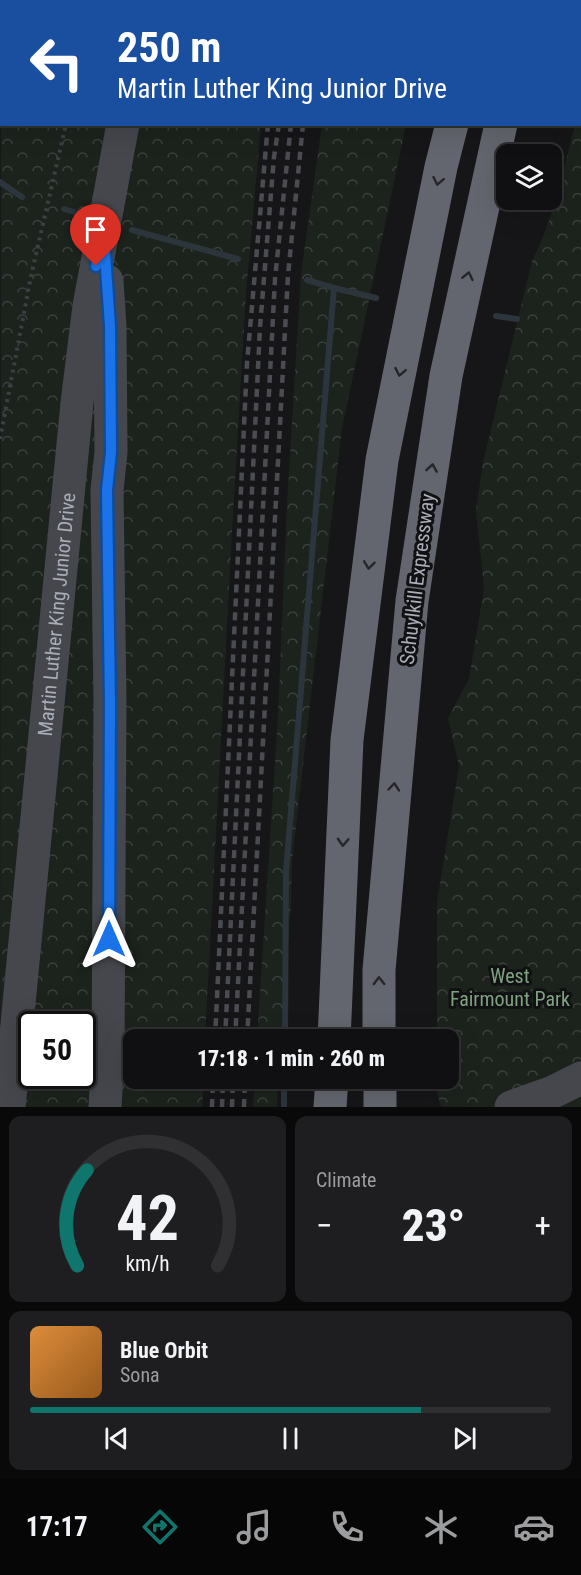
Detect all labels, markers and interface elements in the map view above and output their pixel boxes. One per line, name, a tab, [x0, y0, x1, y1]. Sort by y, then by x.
text: 250 m	[117, 23, 222, 72]
icon: left	[18, 24, 96, 102]
text: Martin Luther King Junior Drive	[117, 73, 447, 105]
map controls	[496, 144, 562, 210]
button: layers	[496, 144, 562, 210]
one-way arrow	[432, 176, 445, 186]
pin	[70, 204, 121, 266]
icon: arrive	[79, 213, 112, 246]
one-way arrow	[461, 272, 474, 282]
one-way arrow	[394, 367, 407, 377]
one-way arrow	[425, 463, 438, 473]
street label: Martin Luther King Junior Drive	[33, 491, 80, 737]
street label: Schuylkill Expressway	[395, 492, 439, 666]
one-way arrow	[363, 560, 376, 569]
one-way arrow	[387, 782, 400, 791]
one-way arrow	[336, 838, 349, 847]
position arrow	[77, 907, 141, 971]
park label: West Fairmount Park	[450, 964, 570, 1011]
one-way arrow	[373, 977, 385, 986]
speed limit sign: 50	[18, 1011, 96, 1089]
text: 17:18 · 1 min · 260 m	[197, 1046, 385, 1071]
text: Climate	[316, 1168, 376, 1192]
text: 42	[116, 1182, 179, 1255]
text: 23°	[402, 1199, 465, 1252]
text: −	[316, 1206, 333, 1245]
text: +	[535, 1206, 551, 1245]
text: km/h	[125, 1251, 170, 1276]
text: Blue Orbit	[120, 1338, 208, 1363]
text: Sona	[120, 1363, 160, 1387]
icon: previous	[100, 1422, 133, 1455]
icon: pause	[274, 1422, 307, 1455]
icon: next	[448, 1422, 481, 1455]
icon: directions	[139, 1506, 181, 1548]
icon: music	[233, 1506, 275, 1548]
icon: phone	[326, 1506, 368, 1548]
icon: climate	[420, 1506, 462, 1548]
icon: car	[513, 1506, 555, 1548]
text: 17:17	[26, 1511, 88, 1543]

